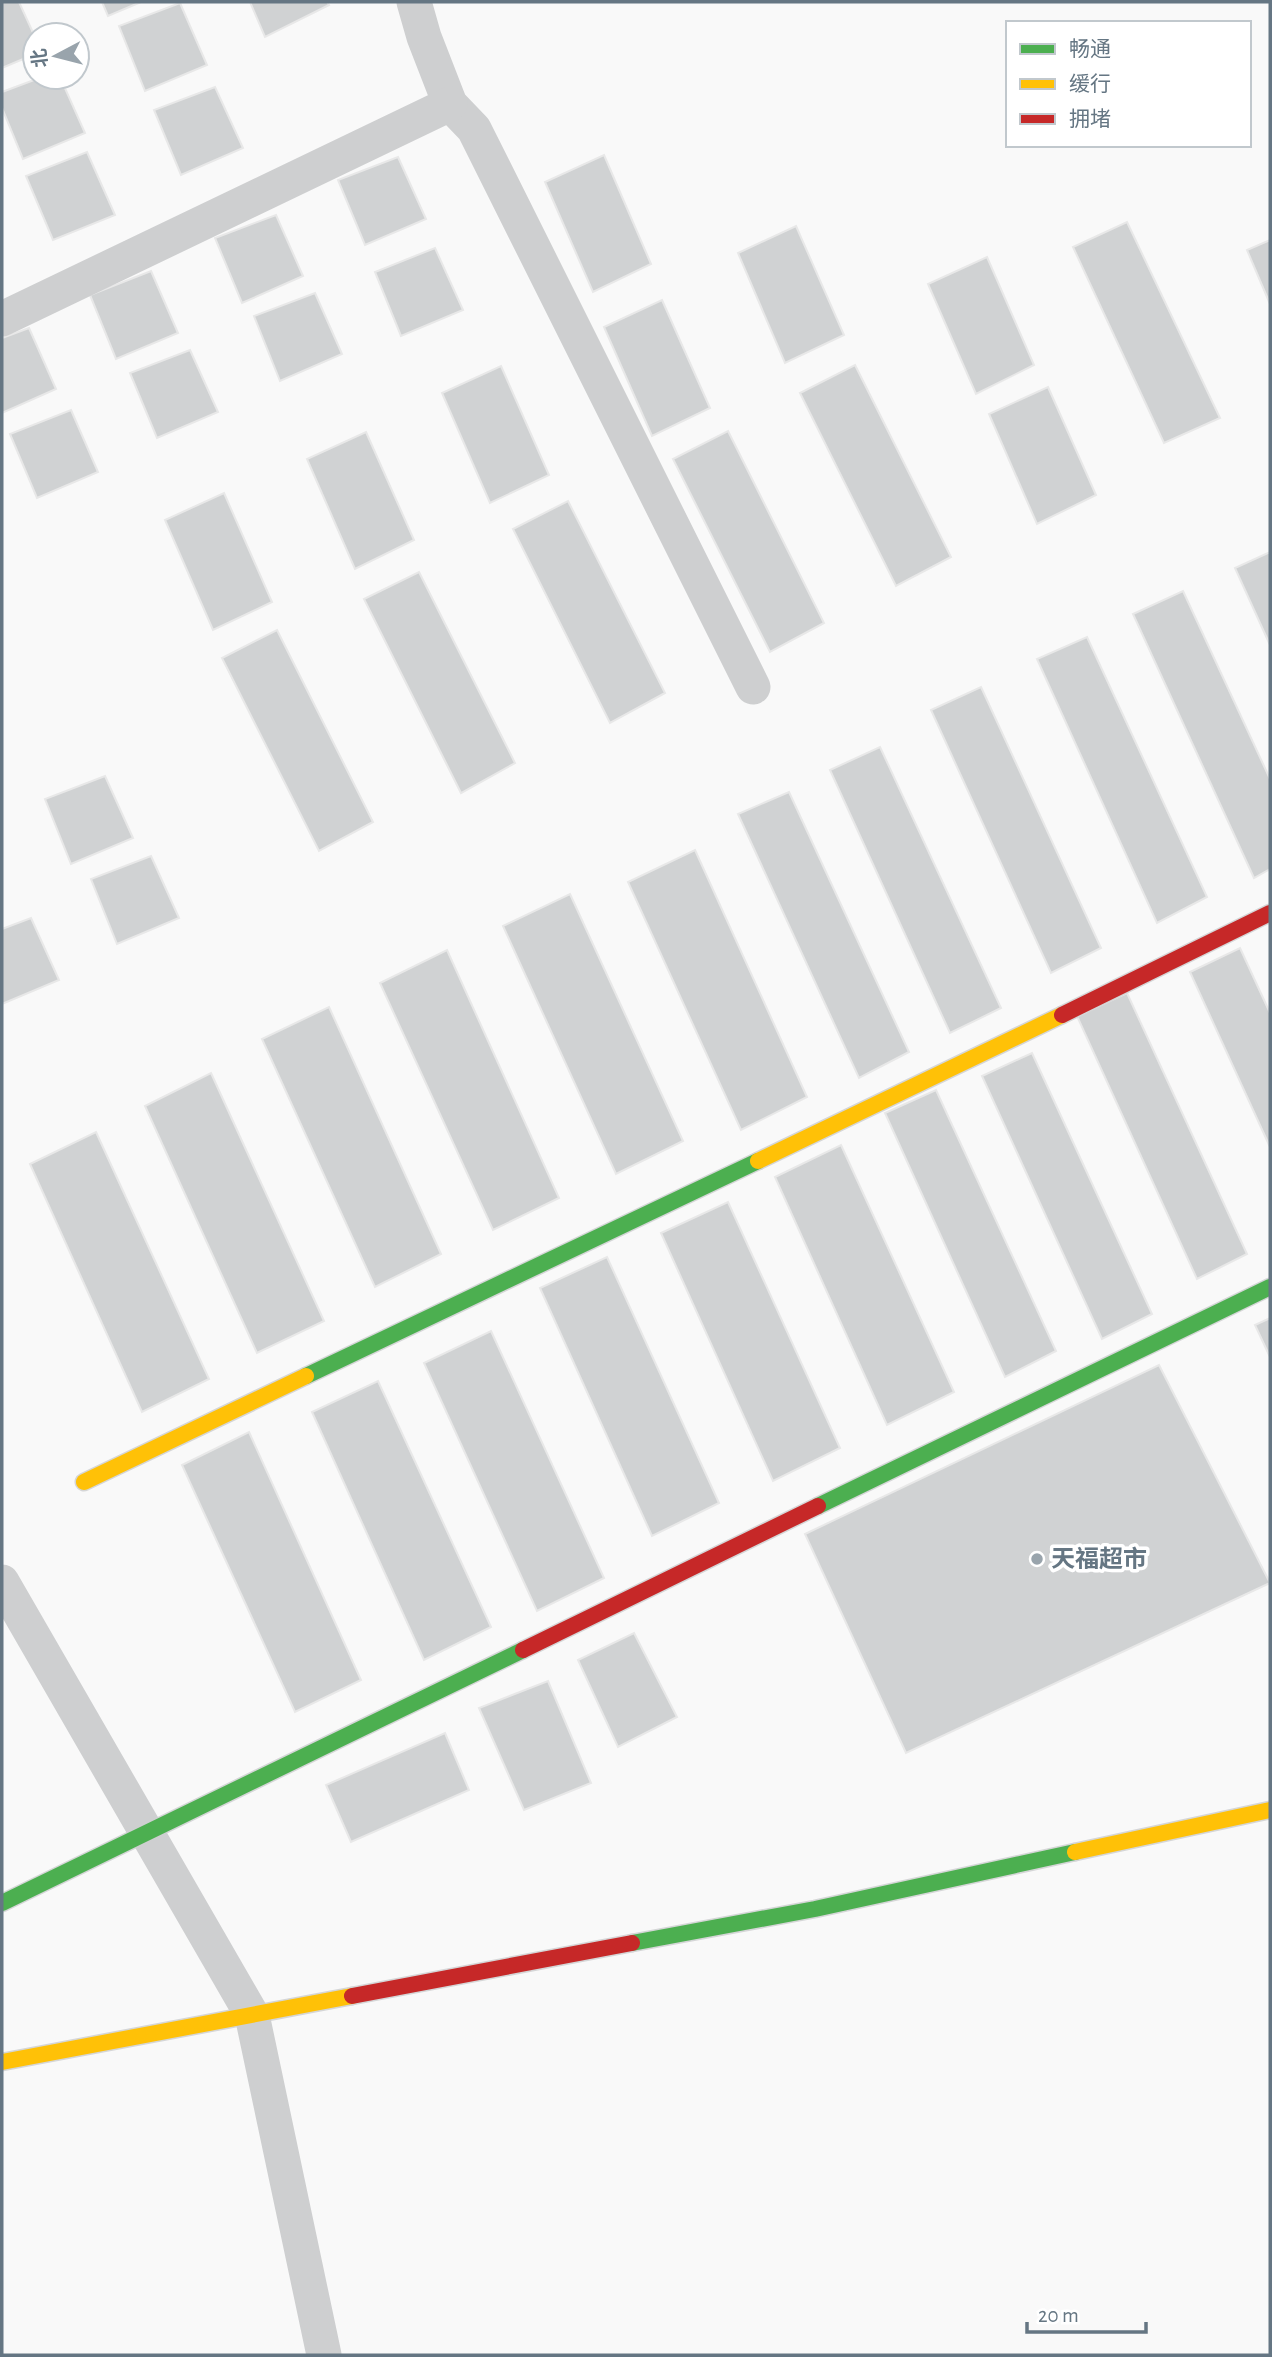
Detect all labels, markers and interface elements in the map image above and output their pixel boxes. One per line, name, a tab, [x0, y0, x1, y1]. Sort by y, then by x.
north arrow	[21, 21, 91, 91]
legend	[1006, 21, 1251, 147]
text: 畅通	[1069, 38, 1111, 60]
text: 北	[29, 47, 51, 69]
text: 缓行	[1069, 73, 1111, 95]
text: 拥堵	[1069, 108, 1111, 130]
place label: 天福超市	[1051, 1546, 1147, 1572]
marker: 天福超市	[1029, 1551, 1045, 1567]
scale bar	[1027, 2290, 1146, 2334]
text: 20 m	[1038, 2305, 1079, 2326]

